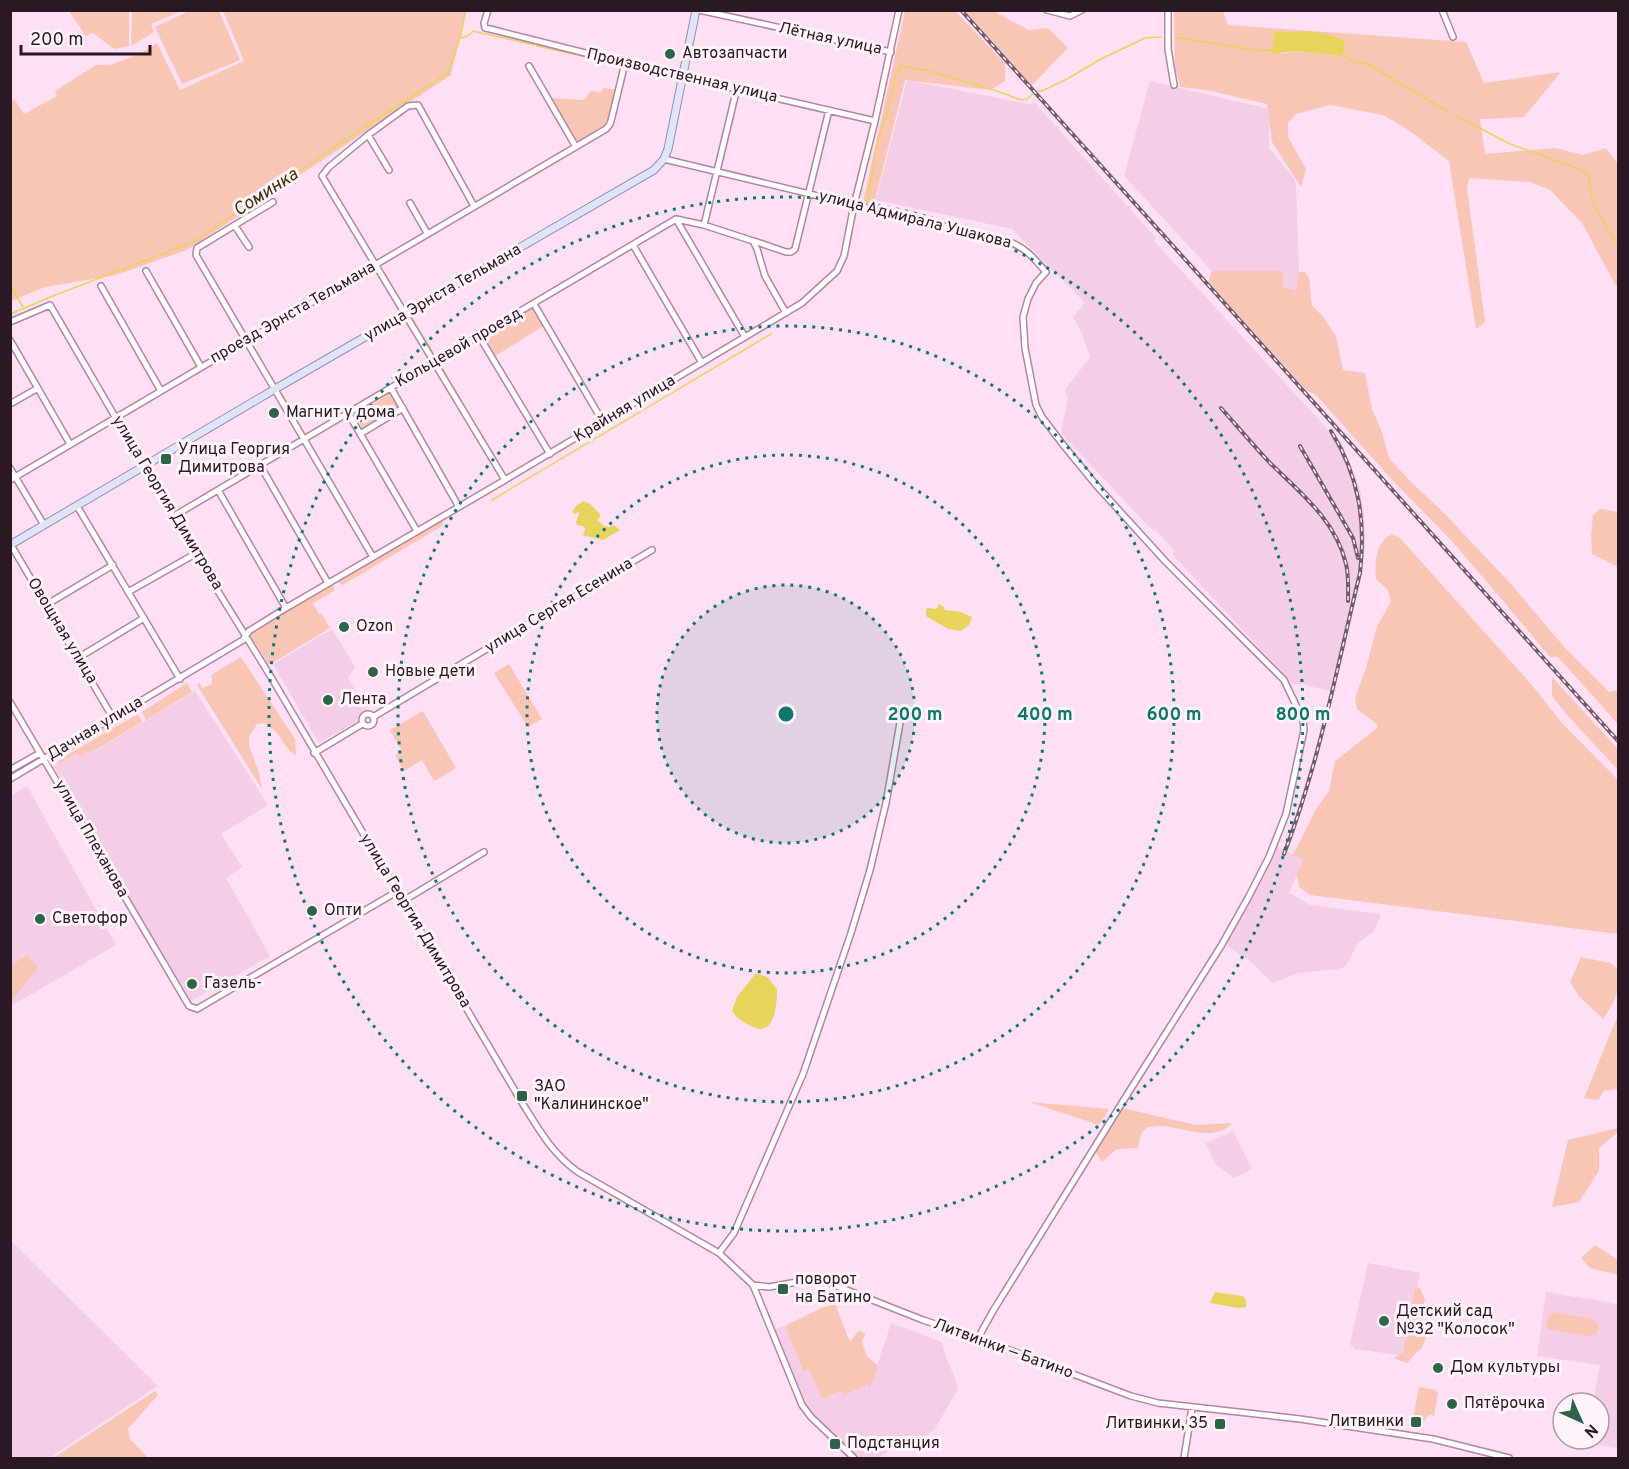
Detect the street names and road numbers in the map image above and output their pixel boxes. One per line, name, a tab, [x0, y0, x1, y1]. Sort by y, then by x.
street label: Лётная улица	[776, 18, 884, 60]
street label: Производственная улица	[585, 44, 779, 108]
street label: улица Адмирала Ушакова	[817, 186, 1013, 254]
street label: улица Эрнста Тельмана	[361, 240, 525, 346]
street label: проезд Эрнста Тельмана	[207, 257, 379, 369]
street label: Кольцевой проезд	[392, 304, 526, 392]
street label: Крайняя улица	[571, 371, 679, 447]
street label: улица Георгия Димитрова	[107, 412, 227, 594]
street label: улица Сергея Есенина	[481, 554, 637, 658]
street label: Овощная улица	[22, 574, 102, 688]
street label: Дачная улица	[43, 693, 147, 765]
street label: улица Плеханова	[49, 777, 133, 901]
street label: улица Георгия Димитрова	[355, 830, 475, 1012]
street label: Литвинки — Батино	[930, 1314, 1076, 1384]

